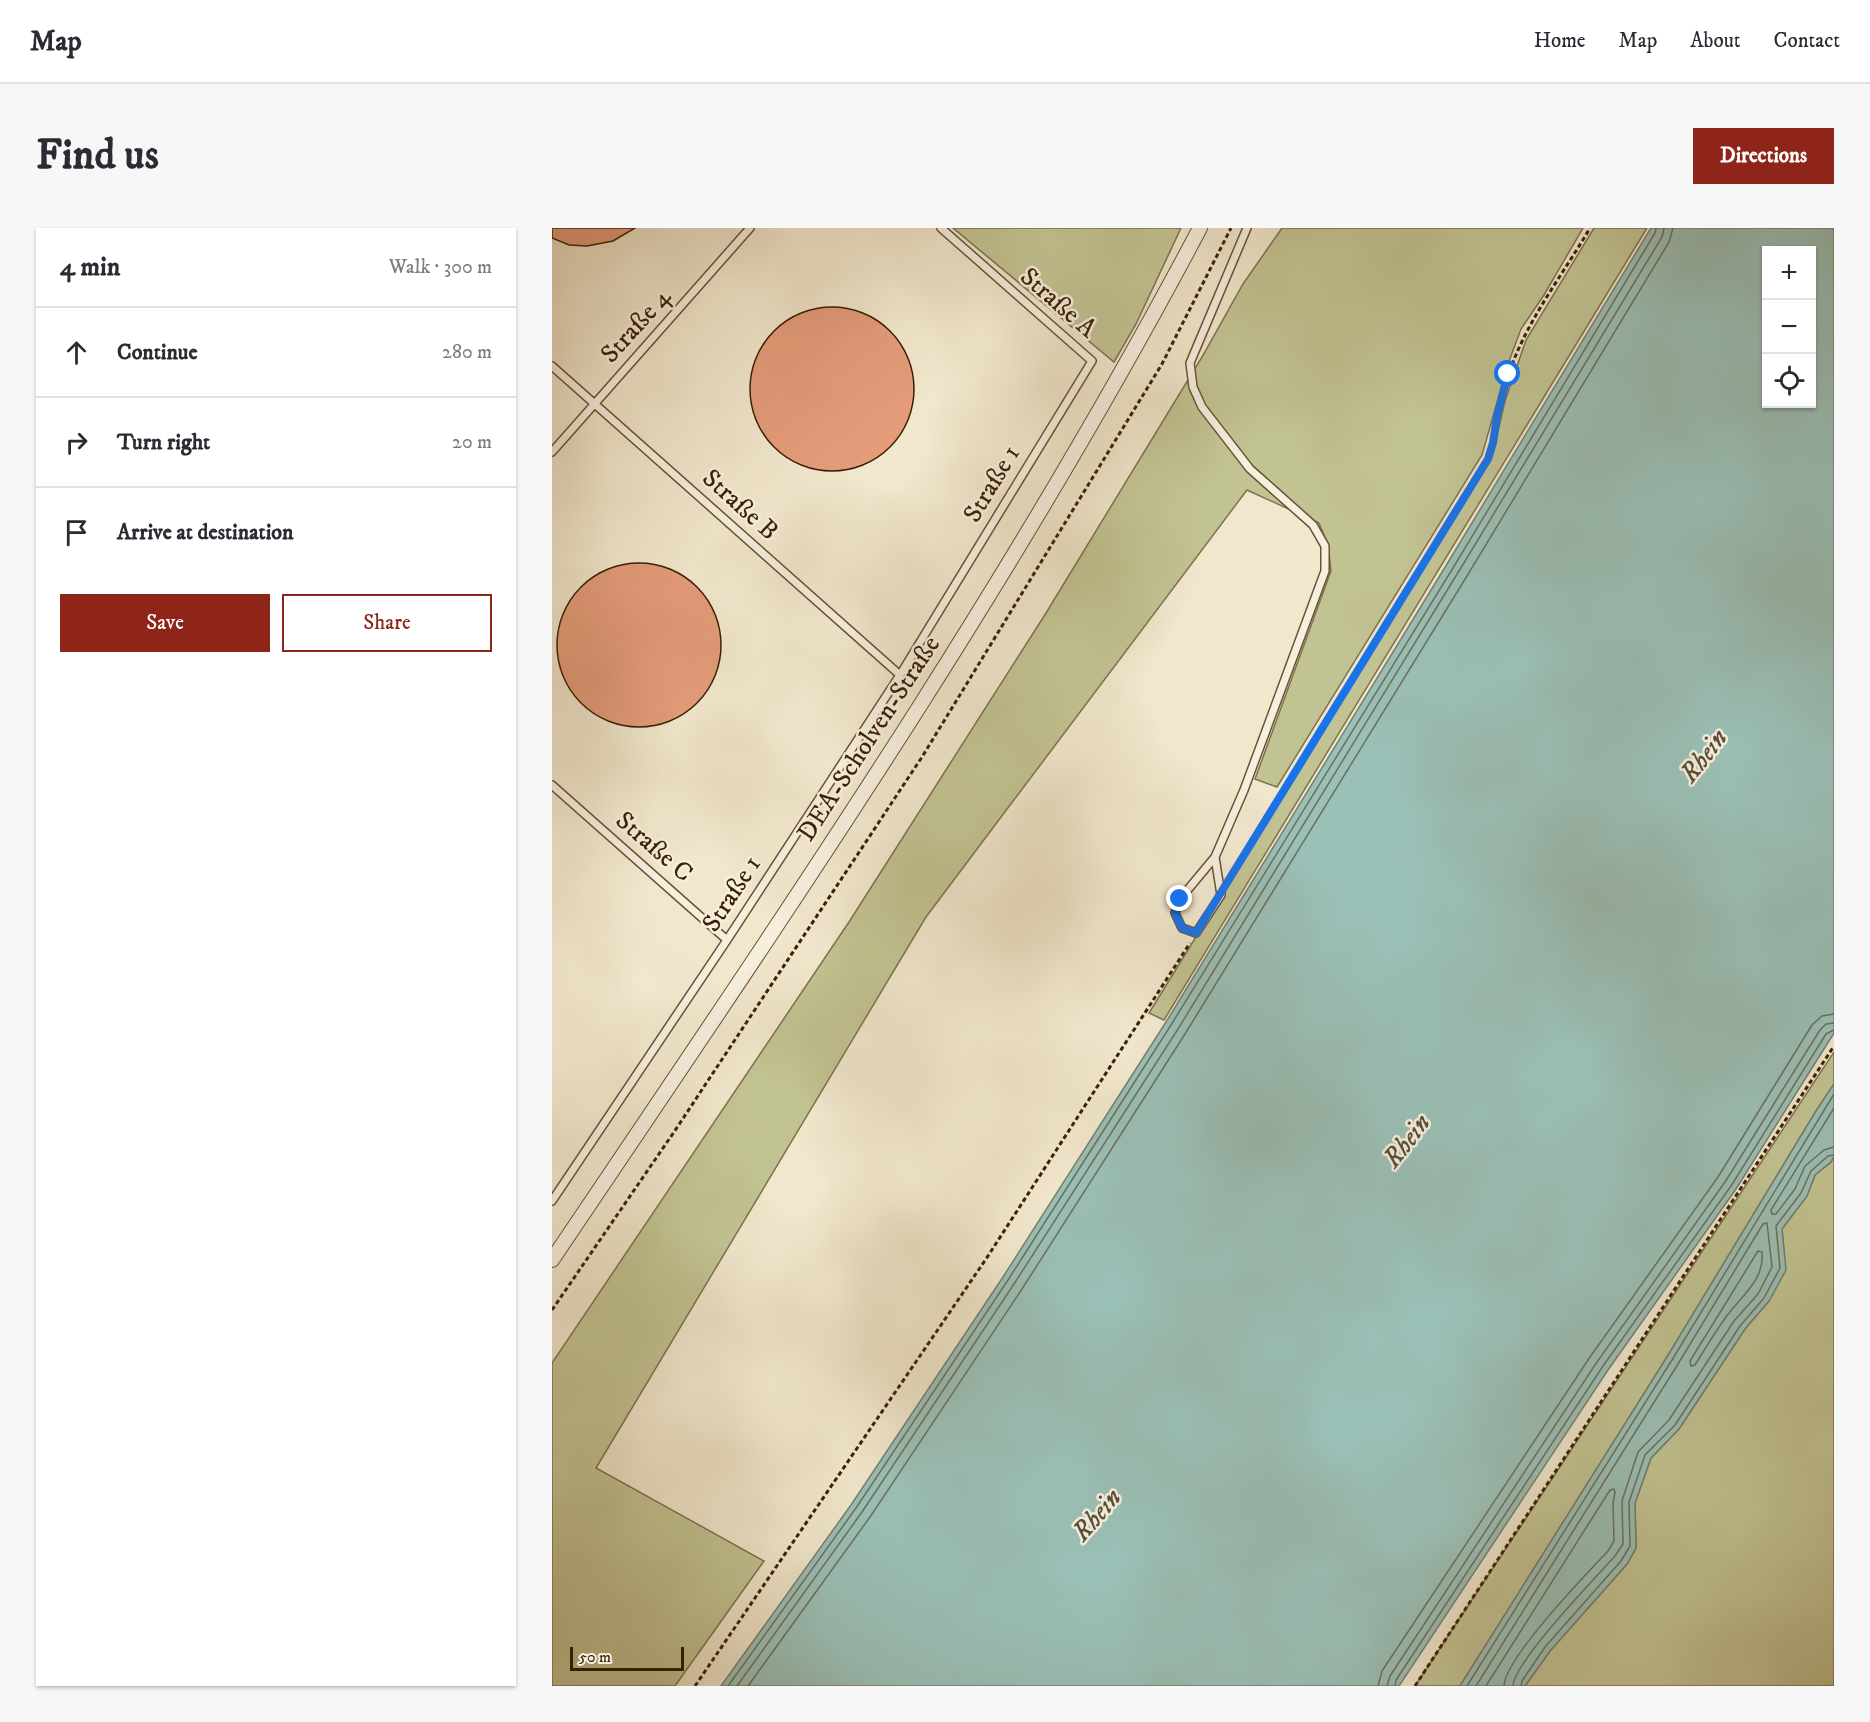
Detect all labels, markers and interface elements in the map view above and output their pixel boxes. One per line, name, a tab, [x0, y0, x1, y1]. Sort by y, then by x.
text: Map	[30, 24, 82, 59]
text: Home	[1534, 28, 1586, 54]
text: Map	[1619, 28, 1657, 54]
text: About	[1690, 28, 1741, 54]
text: Contact	[1774, 28, 1840, 54]
button: Directions	[1693, 128, 1834, 184]
text: Find us	[36, 130, 159, 182]
map controls	[1762, 246, 1816, 408]
button: +	[1762, 246, 1816, 300]
text: 4 min	[60, 251, 120, 284]
text: Walk · 300 m	[389, 255, 492, 280]
street label: Straße A	[1013, 261, 1104, 346]
street label: Straße 4	[594, 281, 679, 370]
button: −	[1762, 300, 1816, 354]
icon: ahead	[60, 336, 93, 369]
text: Continue	[117, 339, 198, 366]
text: 280 m	[442, 340, 492, 365]
button: locate	[1762, 354, 1816, 408]
route start	[1494, 360, 1520, 386]
icon: right	[60, 426, 93, 459]
text: Turn right	[117, 429, 210, 456]
text: 20 m	[452, 430, 492, 455]
street label: Straße 1	[956, 439, 1028, 529]
street label: Straße B	[695, 462, 785, 548]
icon: arrive	[60, 516, 93, 549]
text: Arrive at destination	[117, 519, 294, 546]
button: Save	[60, 594, 270, 652]
button: Share	[282, 594, 492, 652]
street label: DEA-Scholven-Straße	[790, 630, 948, 848]
water label: Rhein	[1672, 722, 1736, 791]
street label: Straße C	[608, 804, 700, 890]
street label: Straße 1	[695, 850, 769, 938]
route end	[1166, 885, 1192, 911]
water label: Rhein	[1375, 1107, 1439, 1176]
water label: Rhein	[1064, 1481, 1129, 1549]
scale bar	[570, 1644, 684, 1672]
text: 50 m	[579, 1647, 611, 1667]

